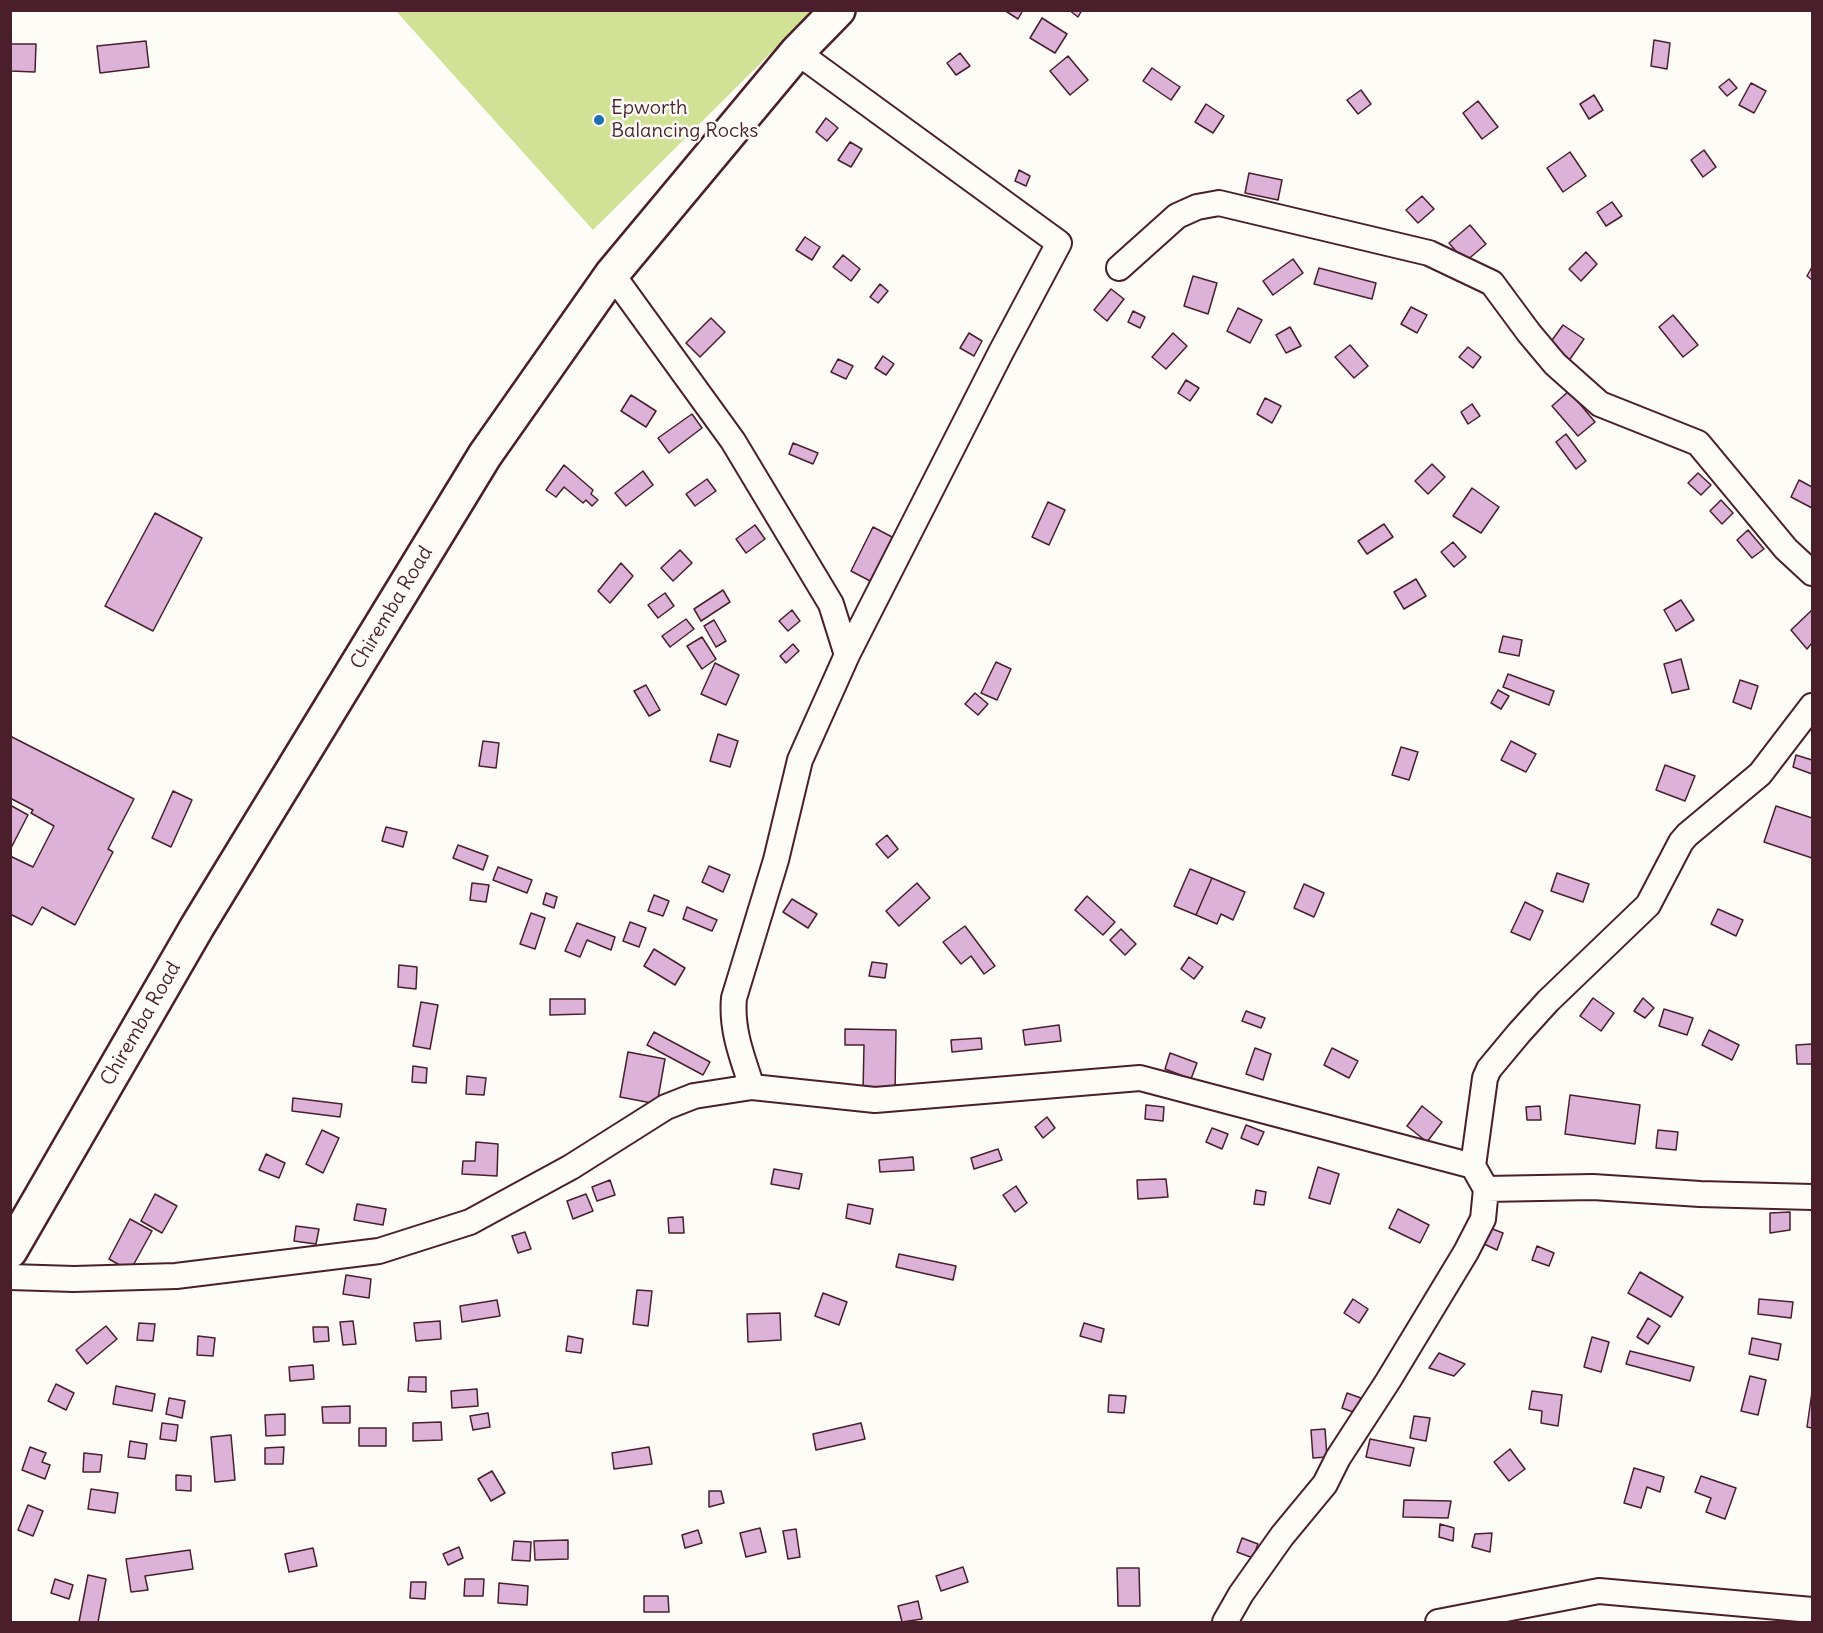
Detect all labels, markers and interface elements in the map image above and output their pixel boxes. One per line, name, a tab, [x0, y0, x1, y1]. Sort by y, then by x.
place label: Epworth Balancing Rocks	[611, 96, 758, 143]
marker: Epworth Balancing Rocks	[592, 113, 606, 127]
street label: Chiremba Road	[346, 542, 438, 674]
street label: Chiremba Road	[96, 958, 186, 1090]

